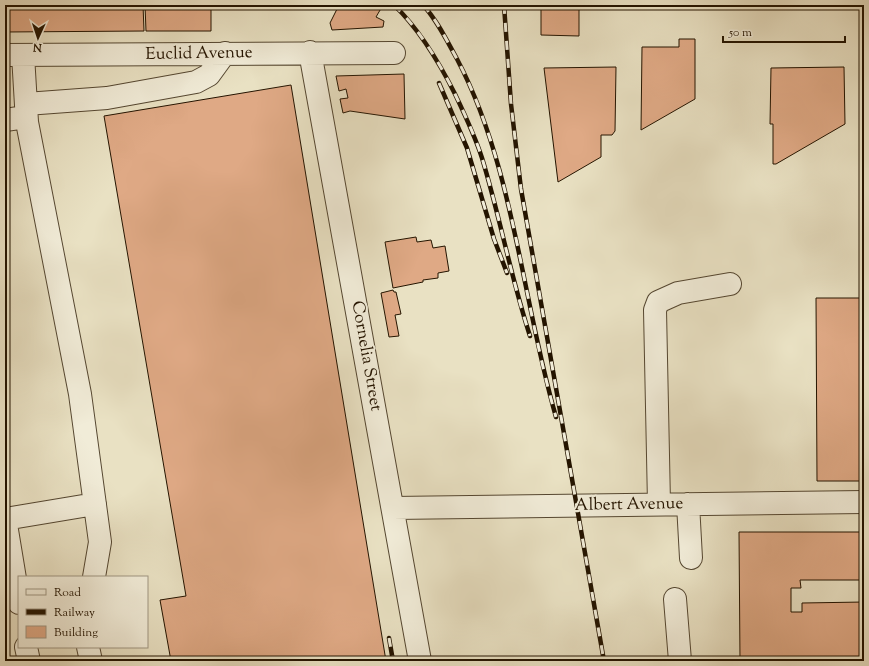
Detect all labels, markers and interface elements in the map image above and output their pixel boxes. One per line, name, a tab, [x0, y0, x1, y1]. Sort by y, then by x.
north arrow	[18, 18, 58, 58]
scale bar	[723, 18, 845, 44]
text: 50 m	[728, 24, 752, 42]
text: N	[33, 39, 43, 55]
street label: Euclid Avenue	[145, 41, 253, 67]
street label: Cornelia Street	[344, 299, 388, 413]
street label: Albert Avenue	[575, 492, 684, 518]
legend	[18, 576, 148, 648]
text: Road	[54, 584, 81, 602]
text: Railway	[54, 604, 95, 622]
text: Building	[54, 624, 98, 642]

